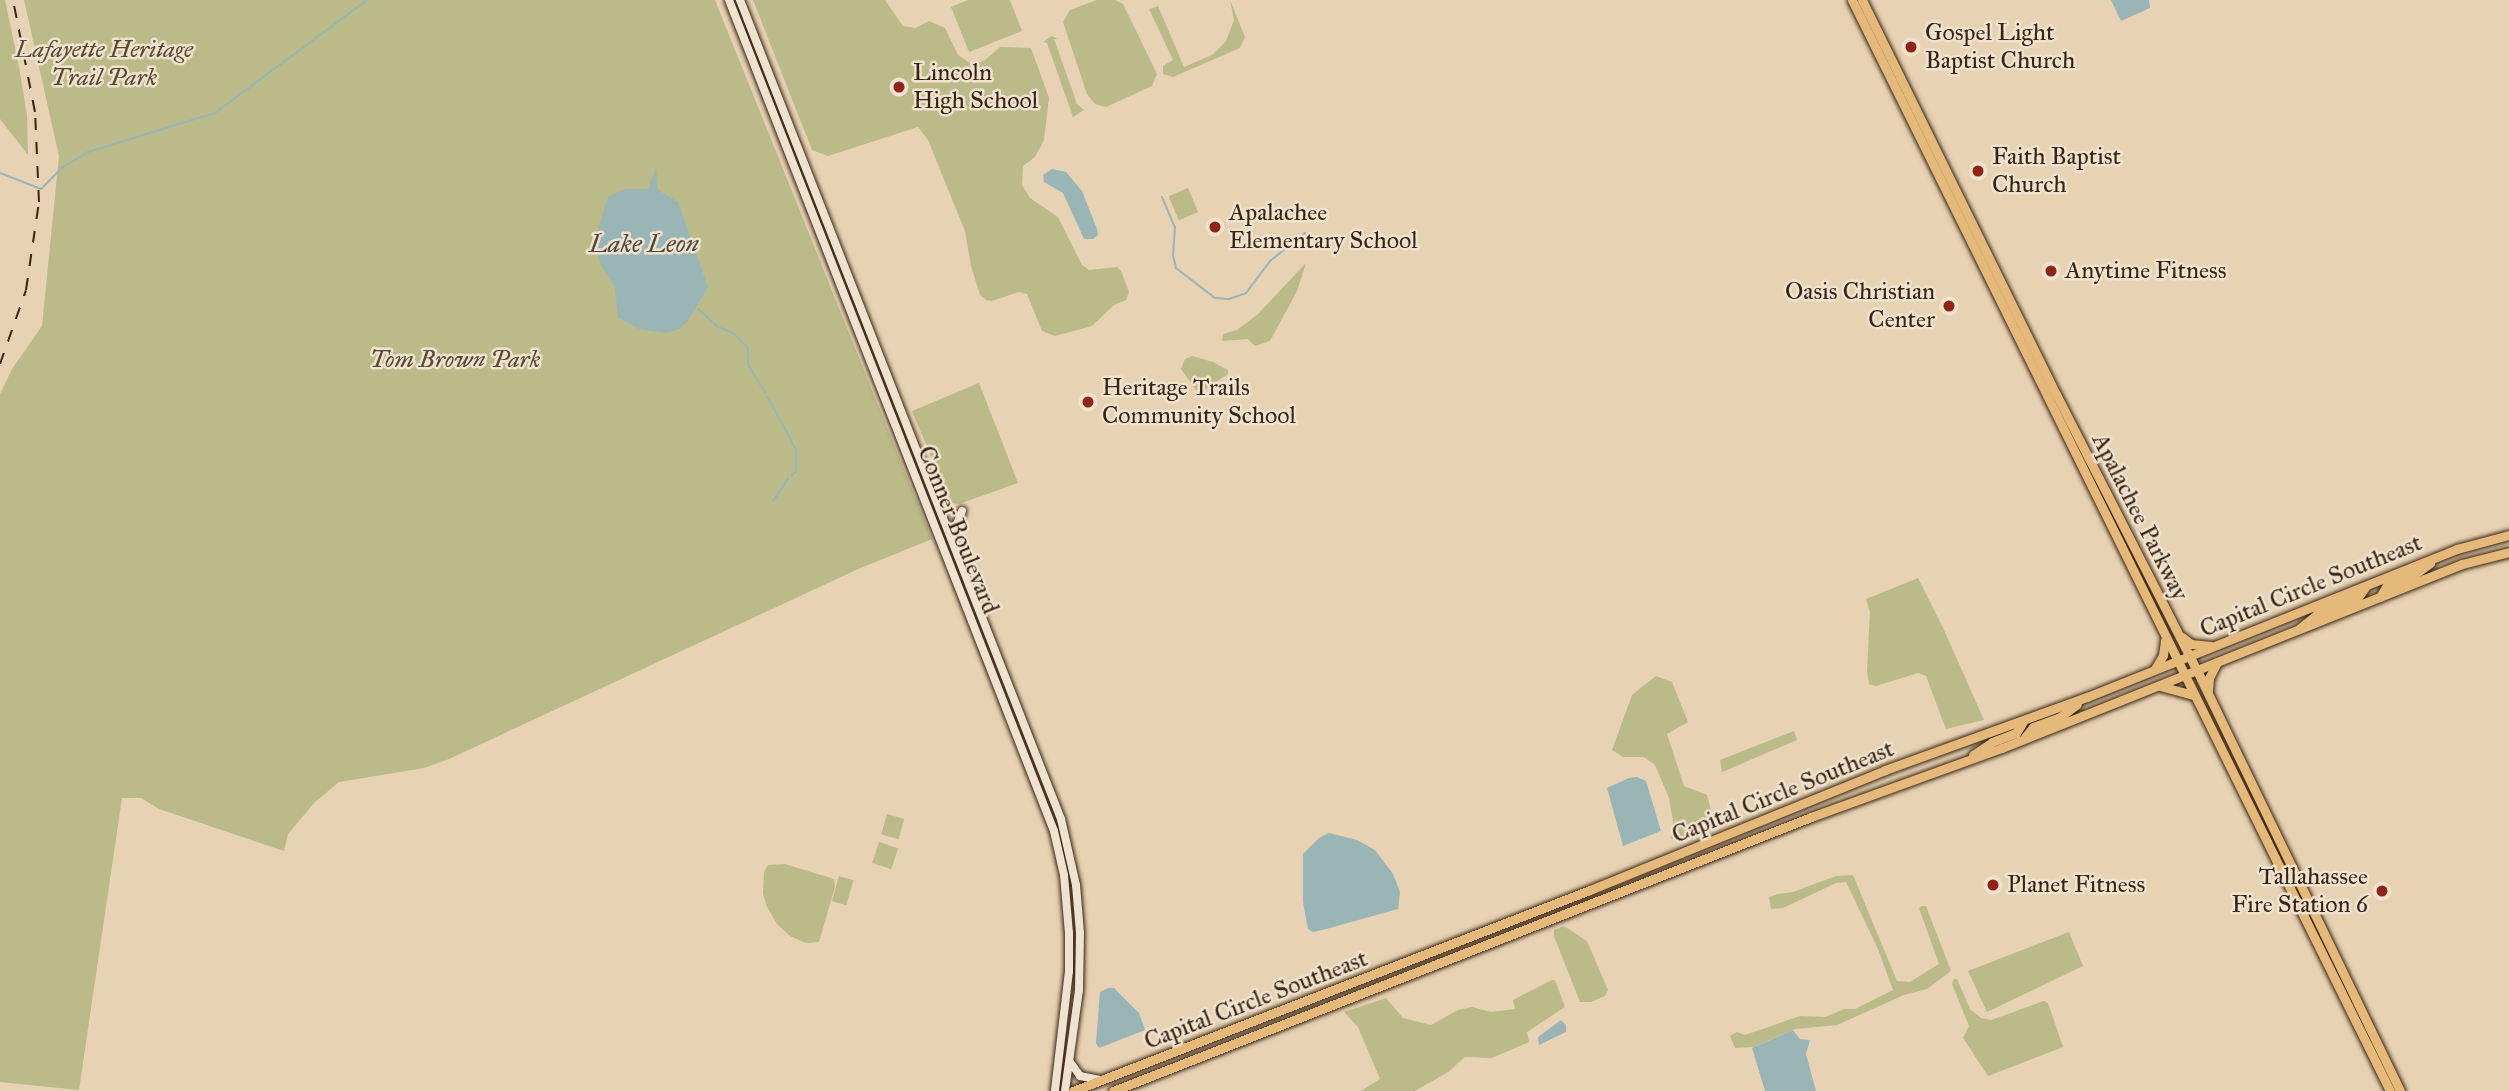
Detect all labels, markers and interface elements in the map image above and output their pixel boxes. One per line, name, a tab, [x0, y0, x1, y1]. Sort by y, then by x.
place label: Gospel Light Baptist Church	[1925, 19, 2075, 75]
park label: Lafayette Heritage Trail Park	[15, 36, 193, 92]
marker: Gospel Light Baptist Church	[1903, 39, 1919, 55]
place label: Lincoln High School	[913, 59, 1038, 115]
marker: Lincoln High School	[891, 79, 907, 95]
place label: Faith Baptist Church	[1992, 143, 2121, 199]
marker: Faith Baptist Church	[1970, 163, 1986, 179]
place label: Apalachee Elementary School	[1229, 199, 1418, 255]
marker: Apalachee Elementary School	[1207, 219, 1223, 235]
water label: Lake Leon	[589, 228, 699, 260]
place label: Anytime Fitness	[2065, 257, 2226, 285]
marker: Anytime Fitness	[2043, 263, 2059, 279]
place label: Oasis Christian Center	[1785, 278, 1935, 334]
marker: Oasis Christian Center	[1941, 298, 1957, 314]
park label: Tom Brown Park	[370, 346, 540, 374]
place label: Heritage Trails Community School	[1102, 374, 1296, 430]
marker: Heritage Trails Community School	[1080, 394, 1096, 410]
street label: Apalachee Parkway	[2085, 429, 2195, 605]
street label: Conner Boulevard	[911, 442, 1005, 618]
street label: Capital Circle Southeast	[2196, 528, 2426, 644]
street label: Capital Circle Southeast	[1668, 734, 1898, 850]
place label: Tallahassee Fire Station 6	[2232, 863, 2368, 919]
place label: Planet Fitness	[2007, 871, 2145, 899]
marker: Planet Fitness	[1985, 877, 2001, 893]
marker: Tallahassee Fire Station 6	[2374, 883, 2390, 899]
street label: Capital Circle Southeast	[1140, 944, 1372, 1056]

